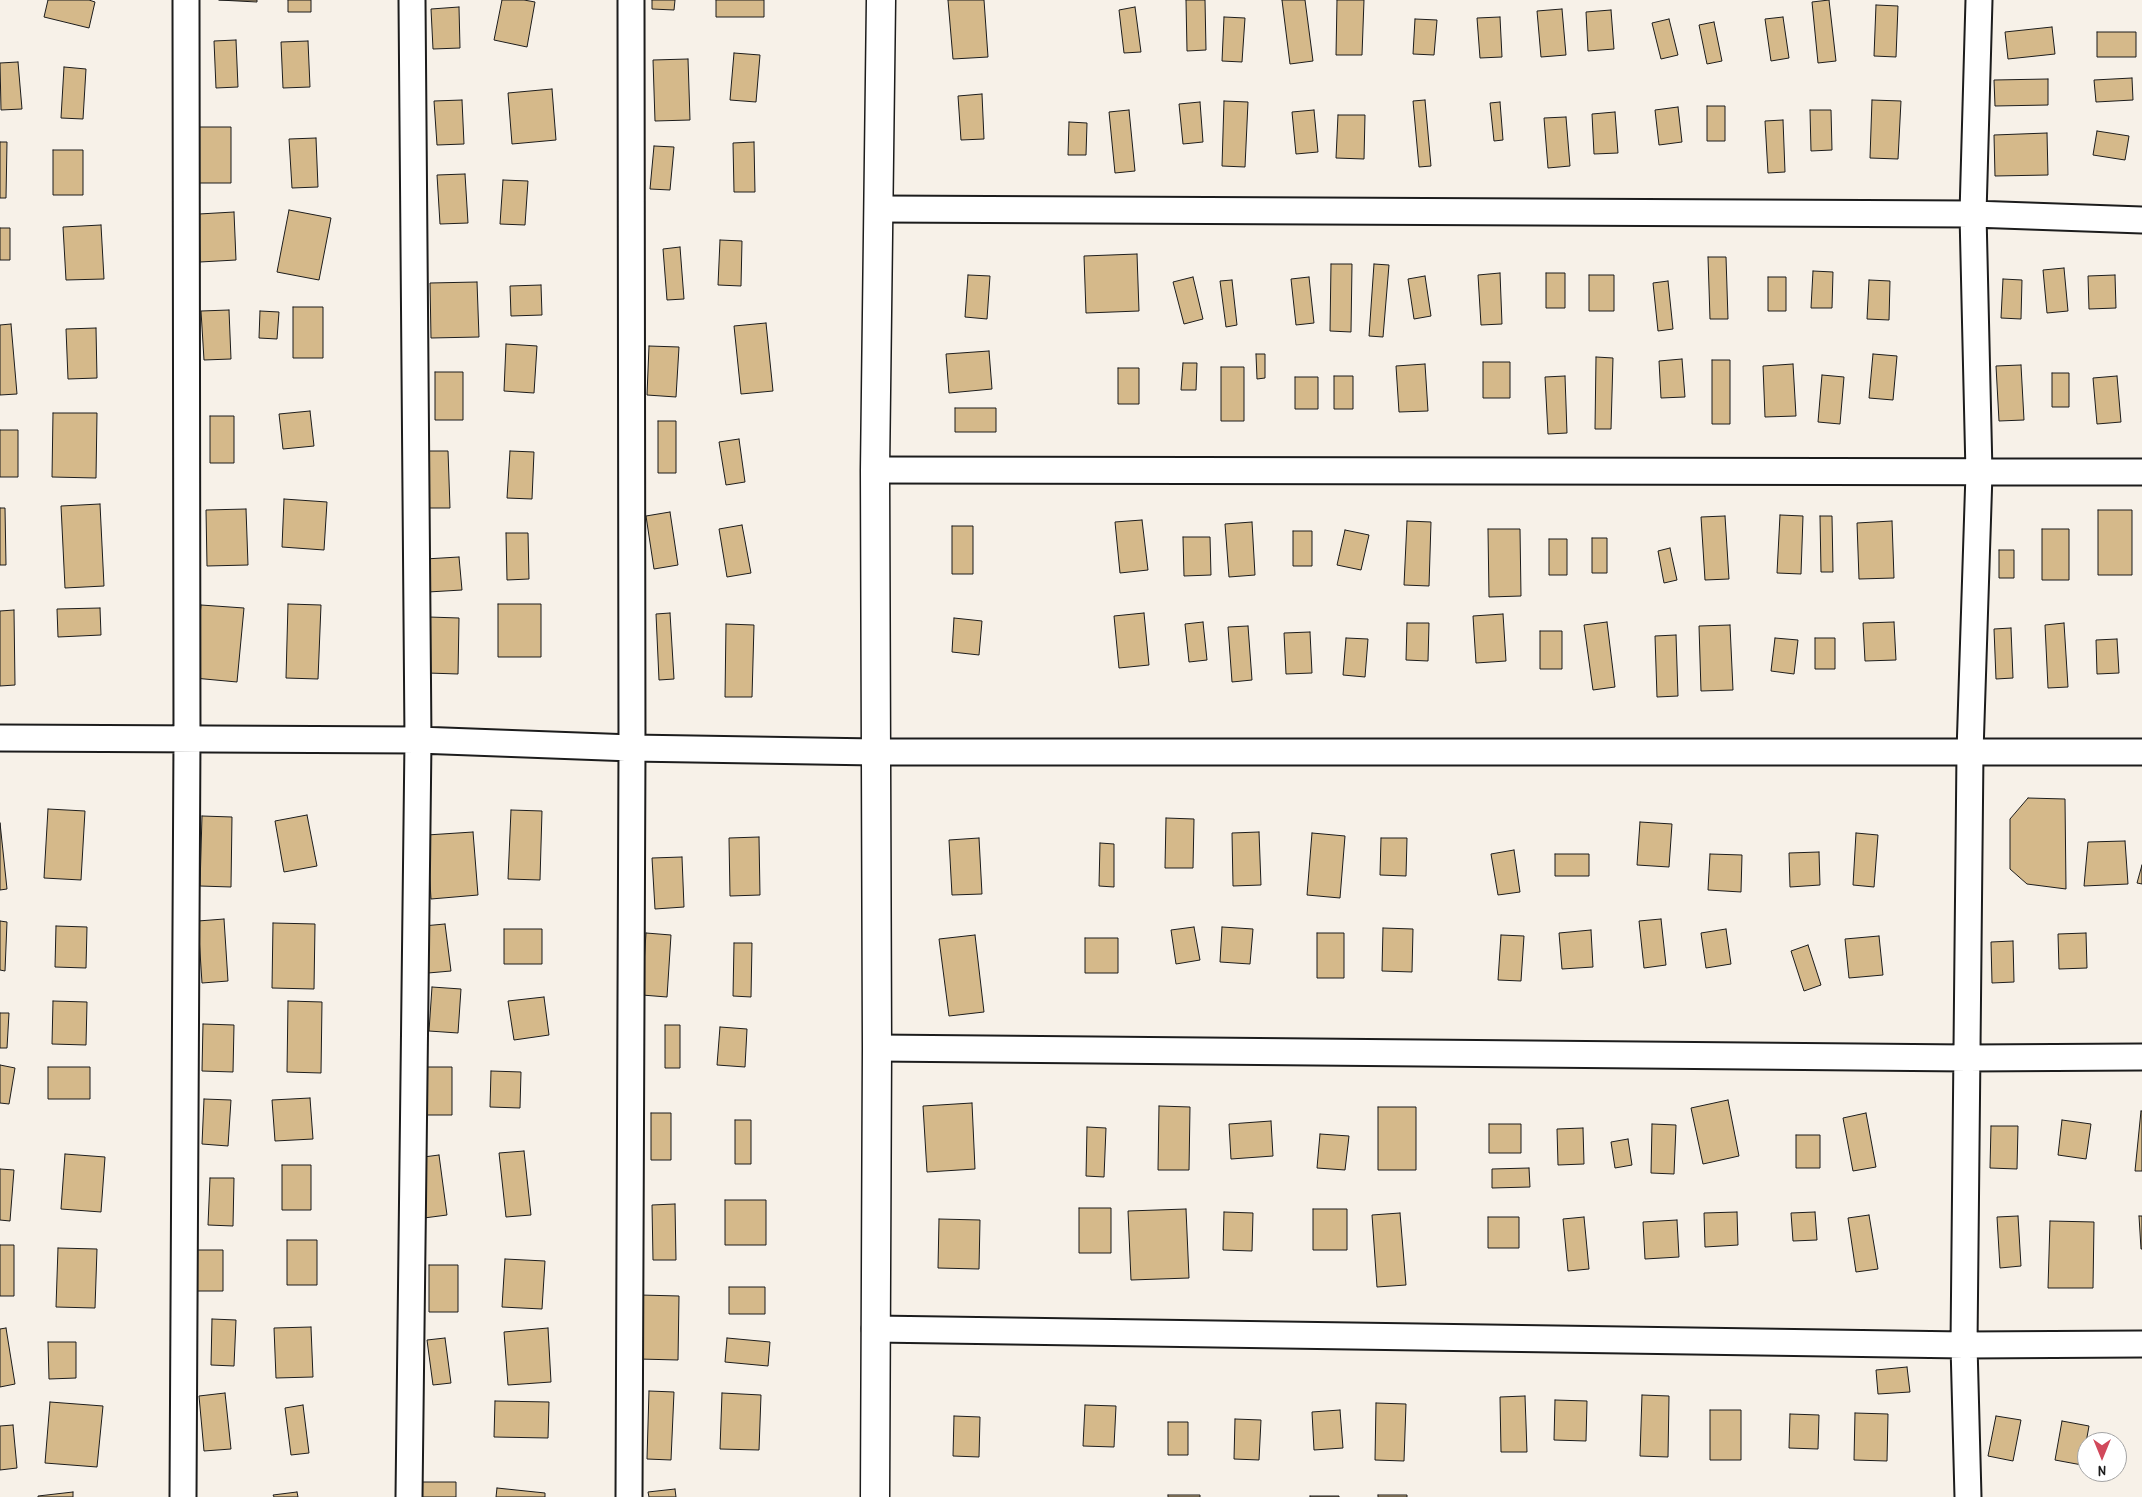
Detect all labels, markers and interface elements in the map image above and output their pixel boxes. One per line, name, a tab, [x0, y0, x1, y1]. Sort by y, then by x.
north arrow	[2077, 1432, 2127, 1482]
text: N	[2098, 1462, 2106, 1481]

